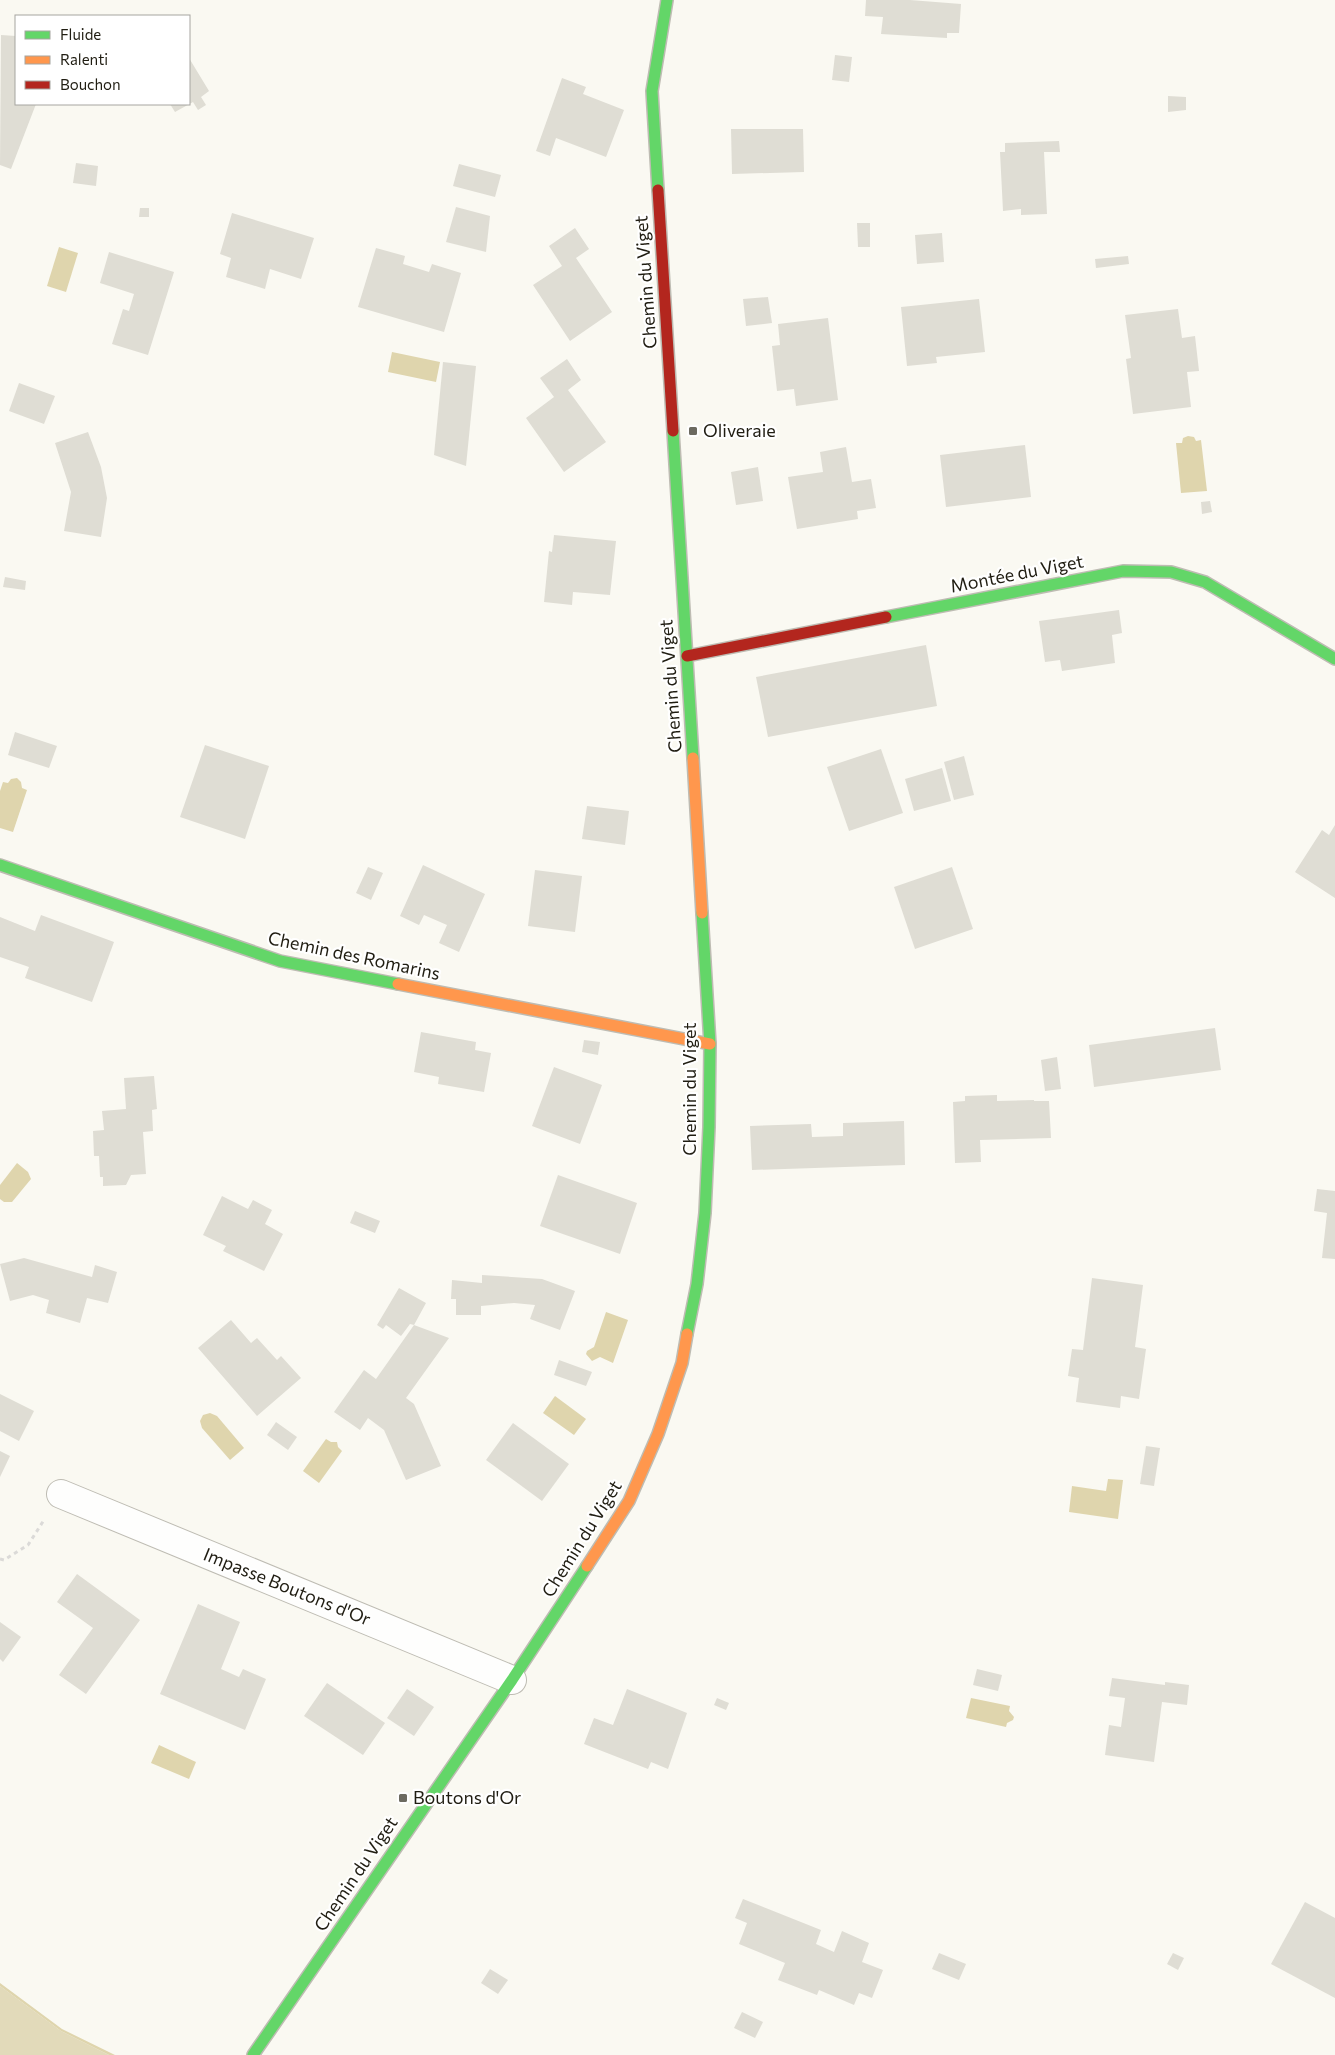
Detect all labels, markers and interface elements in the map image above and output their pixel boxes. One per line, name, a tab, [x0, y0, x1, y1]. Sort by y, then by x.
legend	[15, 15, 190, 105]
text: Fluide	[60, 25, 101, 43]
text: Ralenti	[60, 50, 108, 68]
text: Bouchon	[60, 75, 121, 93]
street label: Chemin du Viget	[629, 215, 661, 349]
place label: Oliveraie	[703, 419, 776, 441]
marker: Oliveraie	[687, 425, 699, 437]
street label: Montée du Viget	[948, 549, 1085, 597]
street label: Chemin du Viget	[654, 619, 686, 753]
street label: Chemin des Romarins	[266, 926, 442, 984]
street label: Chemin du Viget	[678, 1022, 700, 1156]
street label: Chemin du Viget	[536, 1476, 626, 1601]
street label: Impasse Boutons d'Or	[201, 1542, 374, 1630]
place label: Boutons d'Or	[413, 1786, 521, 1808]
marker: Boutons d'Or	[397, 1792, 409, 1804]
street label: Chemin du Viget	[309, 1812, 402, 1935]

